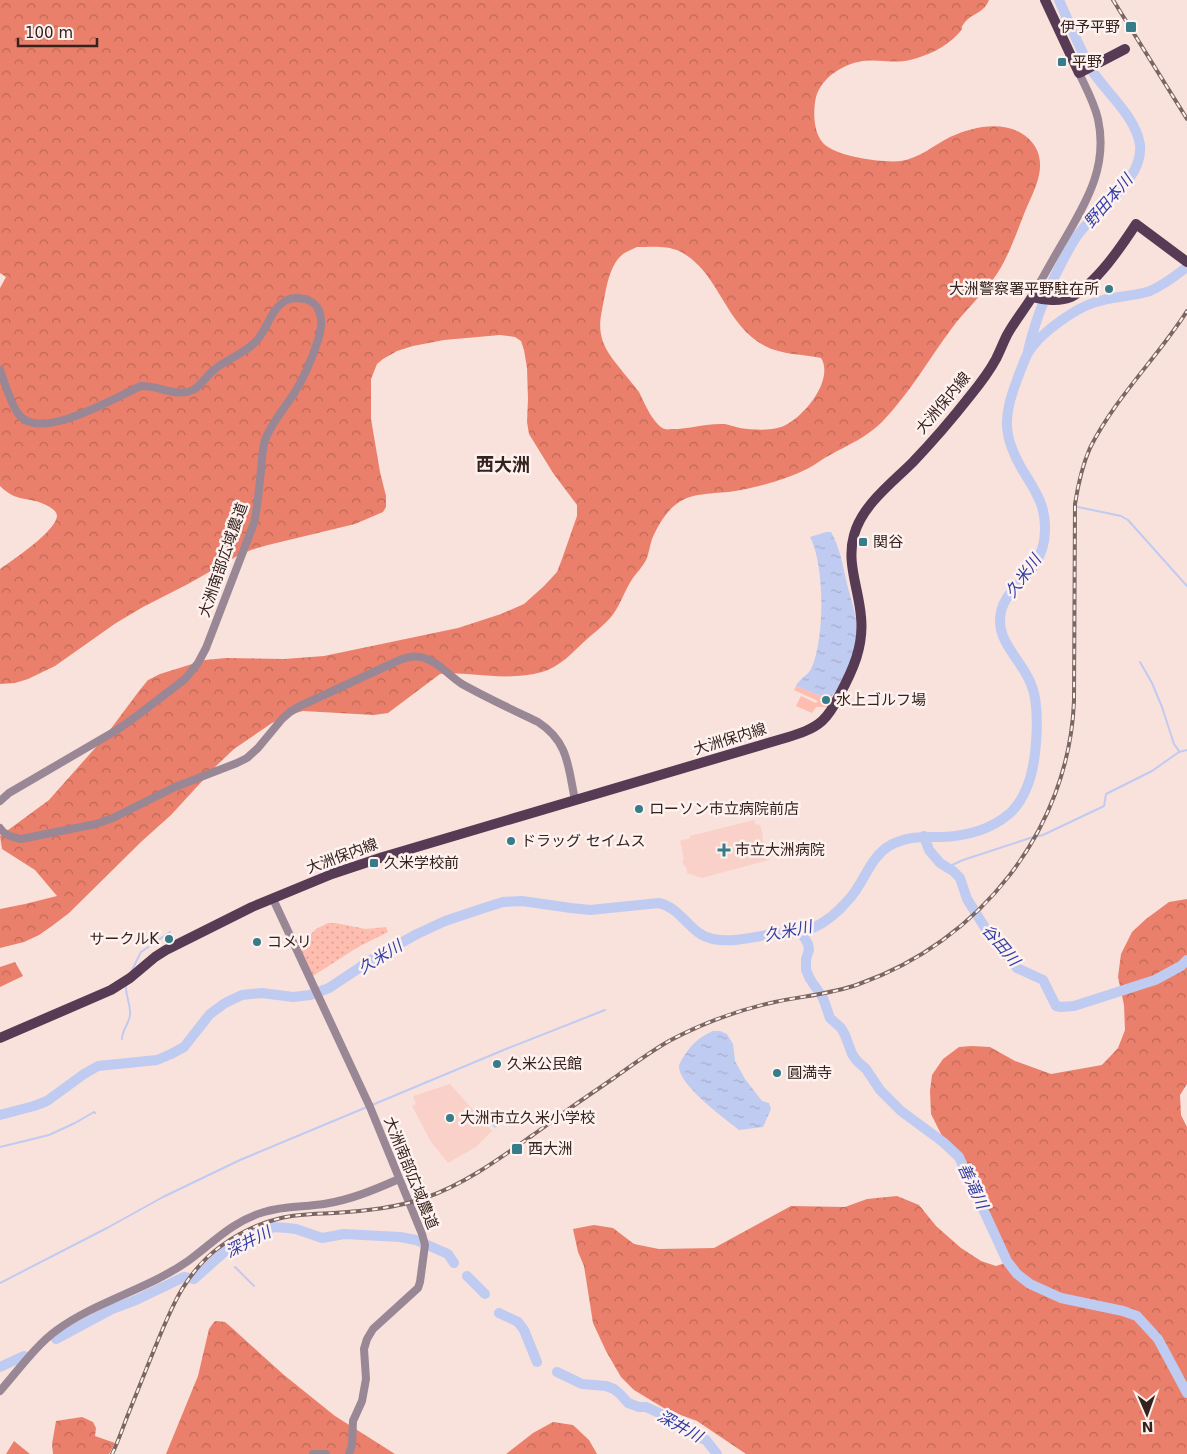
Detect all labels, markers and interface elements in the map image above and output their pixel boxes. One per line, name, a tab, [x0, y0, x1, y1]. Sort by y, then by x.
scale bar	[18, 15, 96, 47]
place label: 伊予平野	[1060, 18, 1120, 36]
marker: 伊予平野	[1124, 20, 1138, 34]
text: 100 m	[25, 24, 73, 42]
place label: 平野	[1072, 53, 1102, 71]
marker: 平野	[1056, 56, 1068, 68]
water label: 野田本川	[1080, 169, 1137, 231]
place label: 大洲警察署平野駐在所	[949, 280, 1099, 298]
marker: 大洲警察署平野駐在所	[1103, 283, 1115, 295]
street label: 大洲保内線	[912, 368, 974, 438]
district label: 西大洲	[476, 454, 530, 475]
street label: 大洲南部広域農道	[195, 500, 251, 620]
place label: 関谷	[873, 533, 903, 551]
marker: 関谷	[857, 536, 869, 548]
water label: 久米川	[1001, 549, 1046, 601]
place label: 水上ゴルフ場	[836, 691, 926, 709]
marker: 水上ゴルフ場	[820, 694, 832, 706]
street label: 大洲保内線	[691, 719, 769, 759]
place label: ローソン市立病院前店	[649, 800, 799, 818]
marker: ローソン市立病院前店	[633, 803, 645, 815]
place label: ドラッグ セイムス	[521, 832, 645, 850]
street label: 大洲保内線	[304, 835, 380, 877]
marker: ドラッグ セイムス	[505, 835, 517, 847]
place label: 市立大洲病院	[735, 841, 825, 859]
marker: 市立大洲病院	[717, 843, 731, 857]
place label: 久米学校前	[384, 854, 459, 872]
marker: 久米学校前	[368, 857, 380, 869]
water label: 久米川	[763, 917, 815, 945]
water label: 谷田川	[978, 921, 1025, 971]
place label: サークルK	[90, 930, 160, 948]
marker: サークルK	[163, 933, 175, 945]
place label: コメリ	[267, 933, 312, 951]
water label: 久米川	[355, 935, 407, 978]
marker: コメリ	[251, 936, 263, 948]
place label: 久米公民館	[507, 1055, 582, 1073]
marker: 久米公民館	[491, 1058, 503, 1070]
place label: 圓満寺	[787, 1064, 832, 1082]
marker: 圓満寺	[771, 1067, 783, 1079]
place label: 大洲市立久米小学校	[460, 1109, 595, 1127]
marker: 大洲市立久米小学校	[444, 1112, 456, 1124]
street label: 大洲南部広域農道	[380, 1114, 442, 1232]
place label: 西大洲	[528, 1140, 573, 1158]
marker: 西大洲	[510, 1142, 524, 1156]
water label: 善滝川	[954, 1160, 993, 1214]
water label: 深井川	[222, 1222, 275, 1261]
north arrow	[1122, 1389, 1172, 1439]
water label: 深井川	[654, 1406, 707, 1447]
text: N	[1141, 1419, 1154, 1435]

